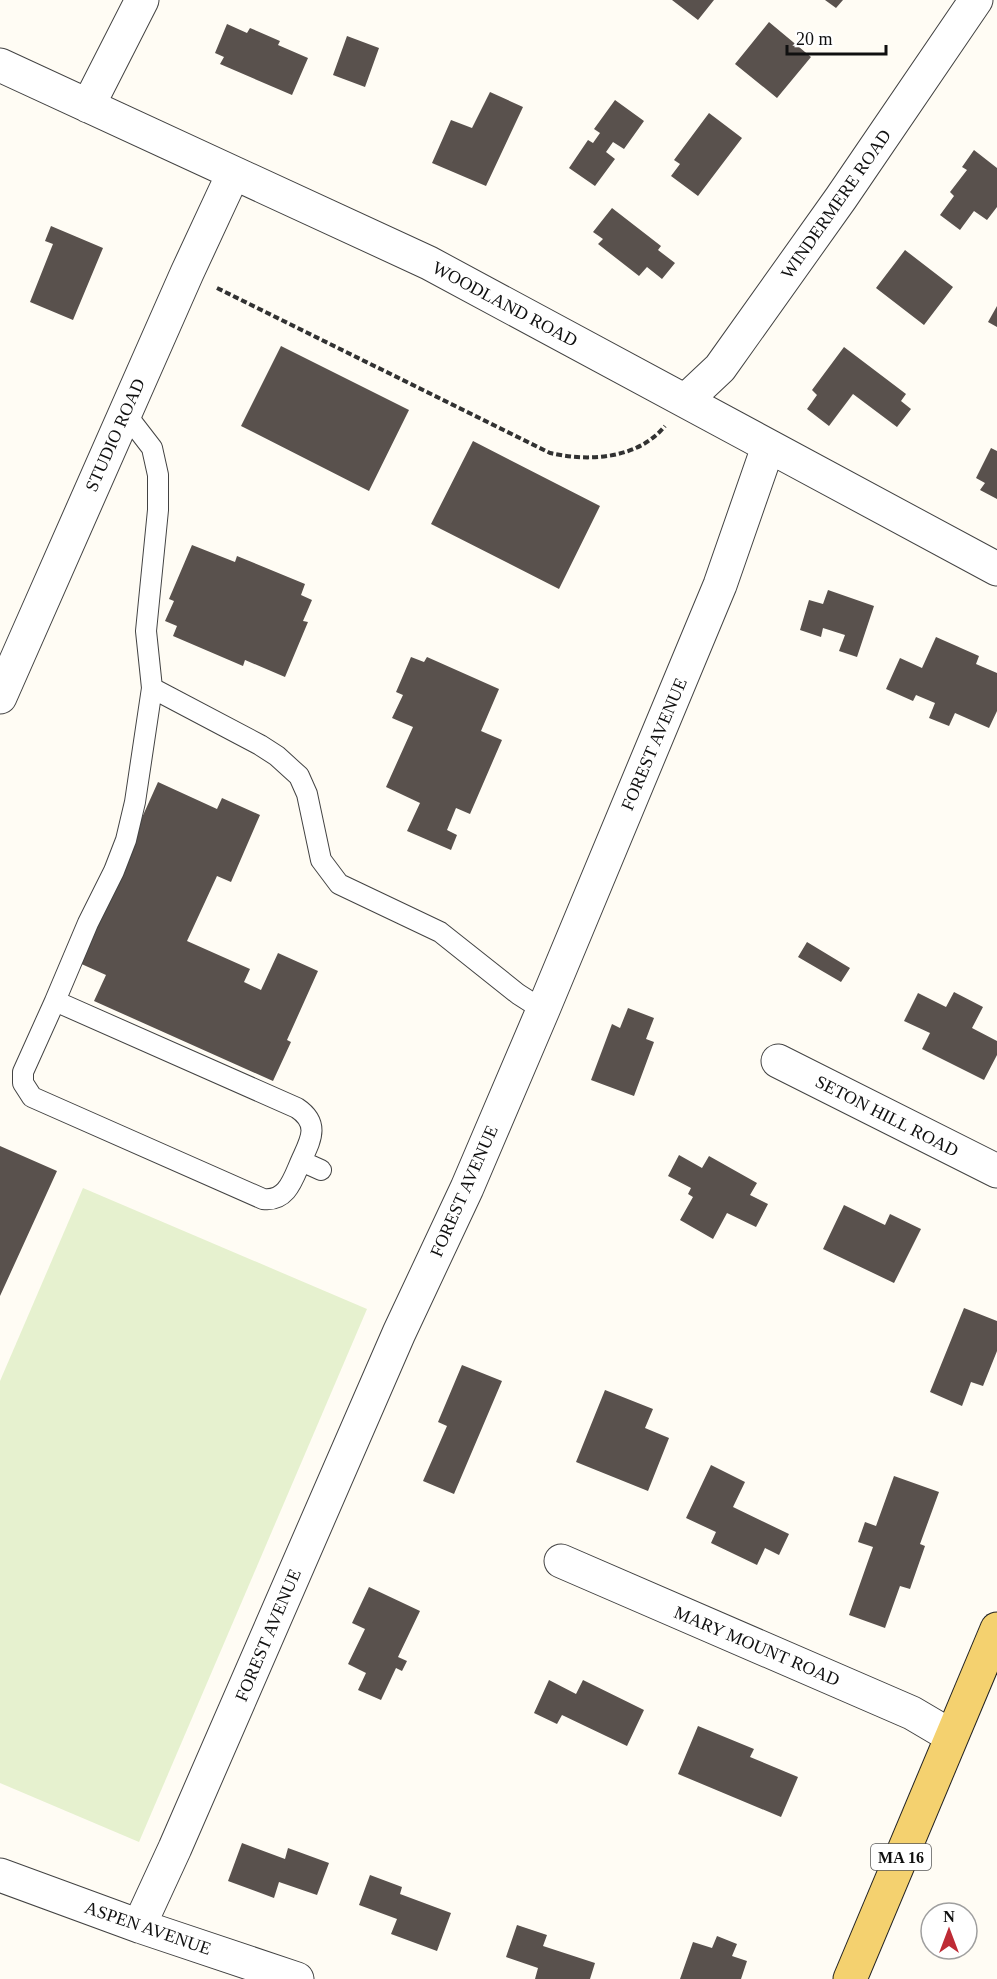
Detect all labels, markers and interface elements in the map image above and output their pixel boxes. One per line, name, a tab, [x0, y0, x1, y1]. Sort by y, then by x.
scale bar	[787, 18, 886, 56]
text: 20 m	[796, 29, 833, 49]
street label: WINDERMERE ROAD	[777, 126, 895, 282]
street label: WOODLAND ROAD	[429, 257, 581, 351]
street label: STUDIO ROAD	[81, 375, 149, 495]
street label: FOREST AVENUE	[617, 675, 691, 813]
street label: SETON HILL ROAD	[812, 1071, 962, 1161]
street label: FOREST AVENUE	[426, 1122, 502, 1260]
street label: FOREST AVENUE	[231, 1566, 305, 1704]
street label: MARY MOUNT ROAD	[671, 1602, 843, 1690]
road number: MA 16	[871, 1844, 931, 1870]
street label: ASPEN AVENUE	[82, 1897, 214, 1959]
north arrow	[919, 1901, 979, 1961]
text: N	[943, 1908, 955, 1925]

